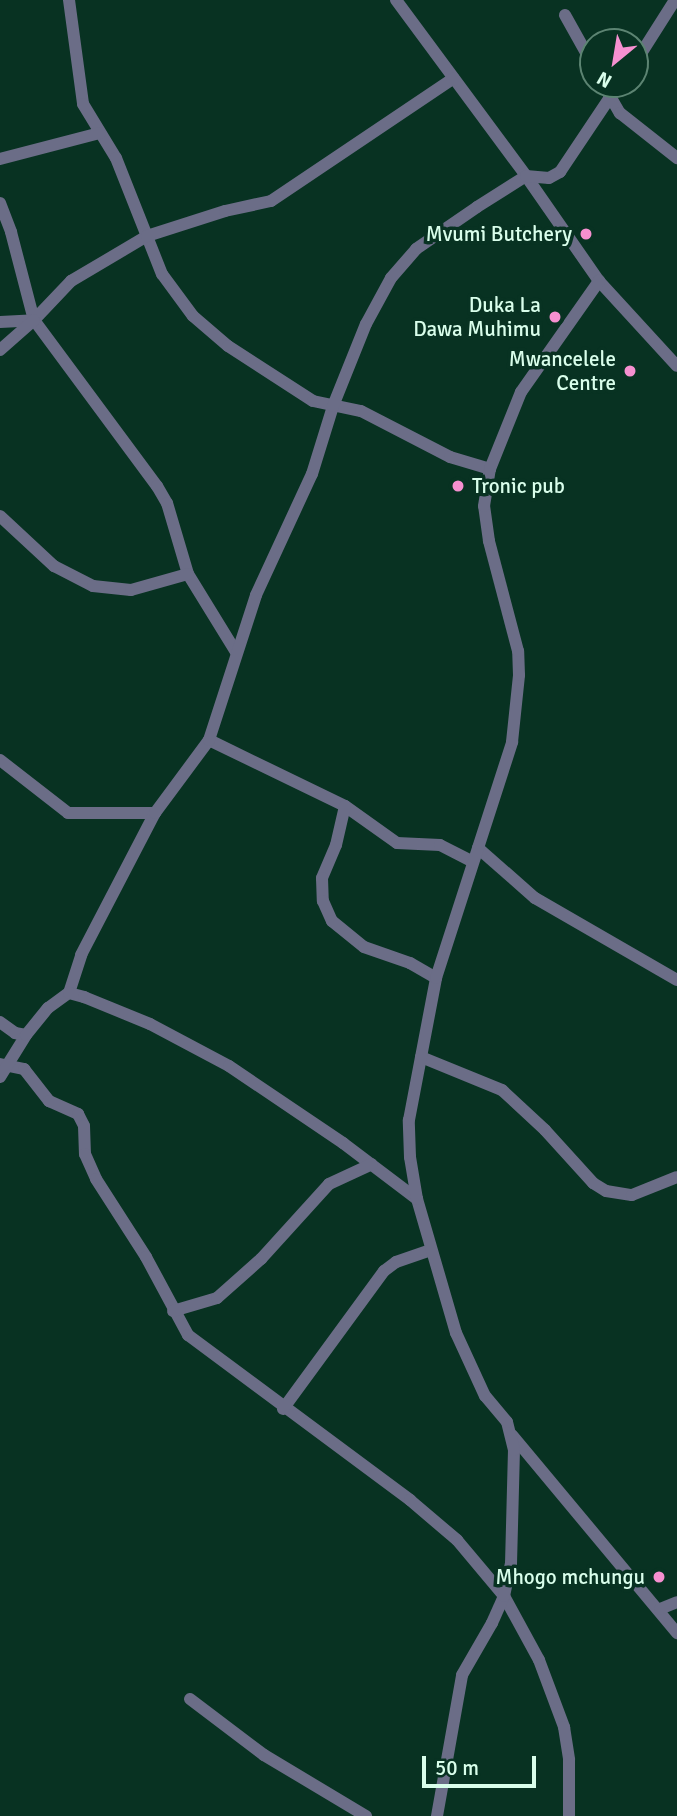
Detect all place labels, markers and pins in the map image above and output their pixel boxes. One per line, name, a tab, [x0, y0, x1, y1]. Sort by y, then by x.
place label: Mvumi Butchery	[426, 221, 572, 247]
marker: Mvumi Butchery	[578, 226, 594, 242]
place label: Duka La Dawa Muhimu	[413, 292, 541, 342]
marker: Duka La Dawa Muhimu	[547, 309, 563, 325]
place label: Mwancelele Centre	[509, 346, 616, 396]
marker: Mwancelele Centre	[622, 363, 638, 379]
place label: Tronic pub	[472, 473, 565, 499]
marker: Tronic pub	[450, 478, 466, 494]
place label: Mhogo mchungu	[495, 1564, 645, 1590]
marker: Mhogo mchungu	[651, 1569, 667, 1585]

